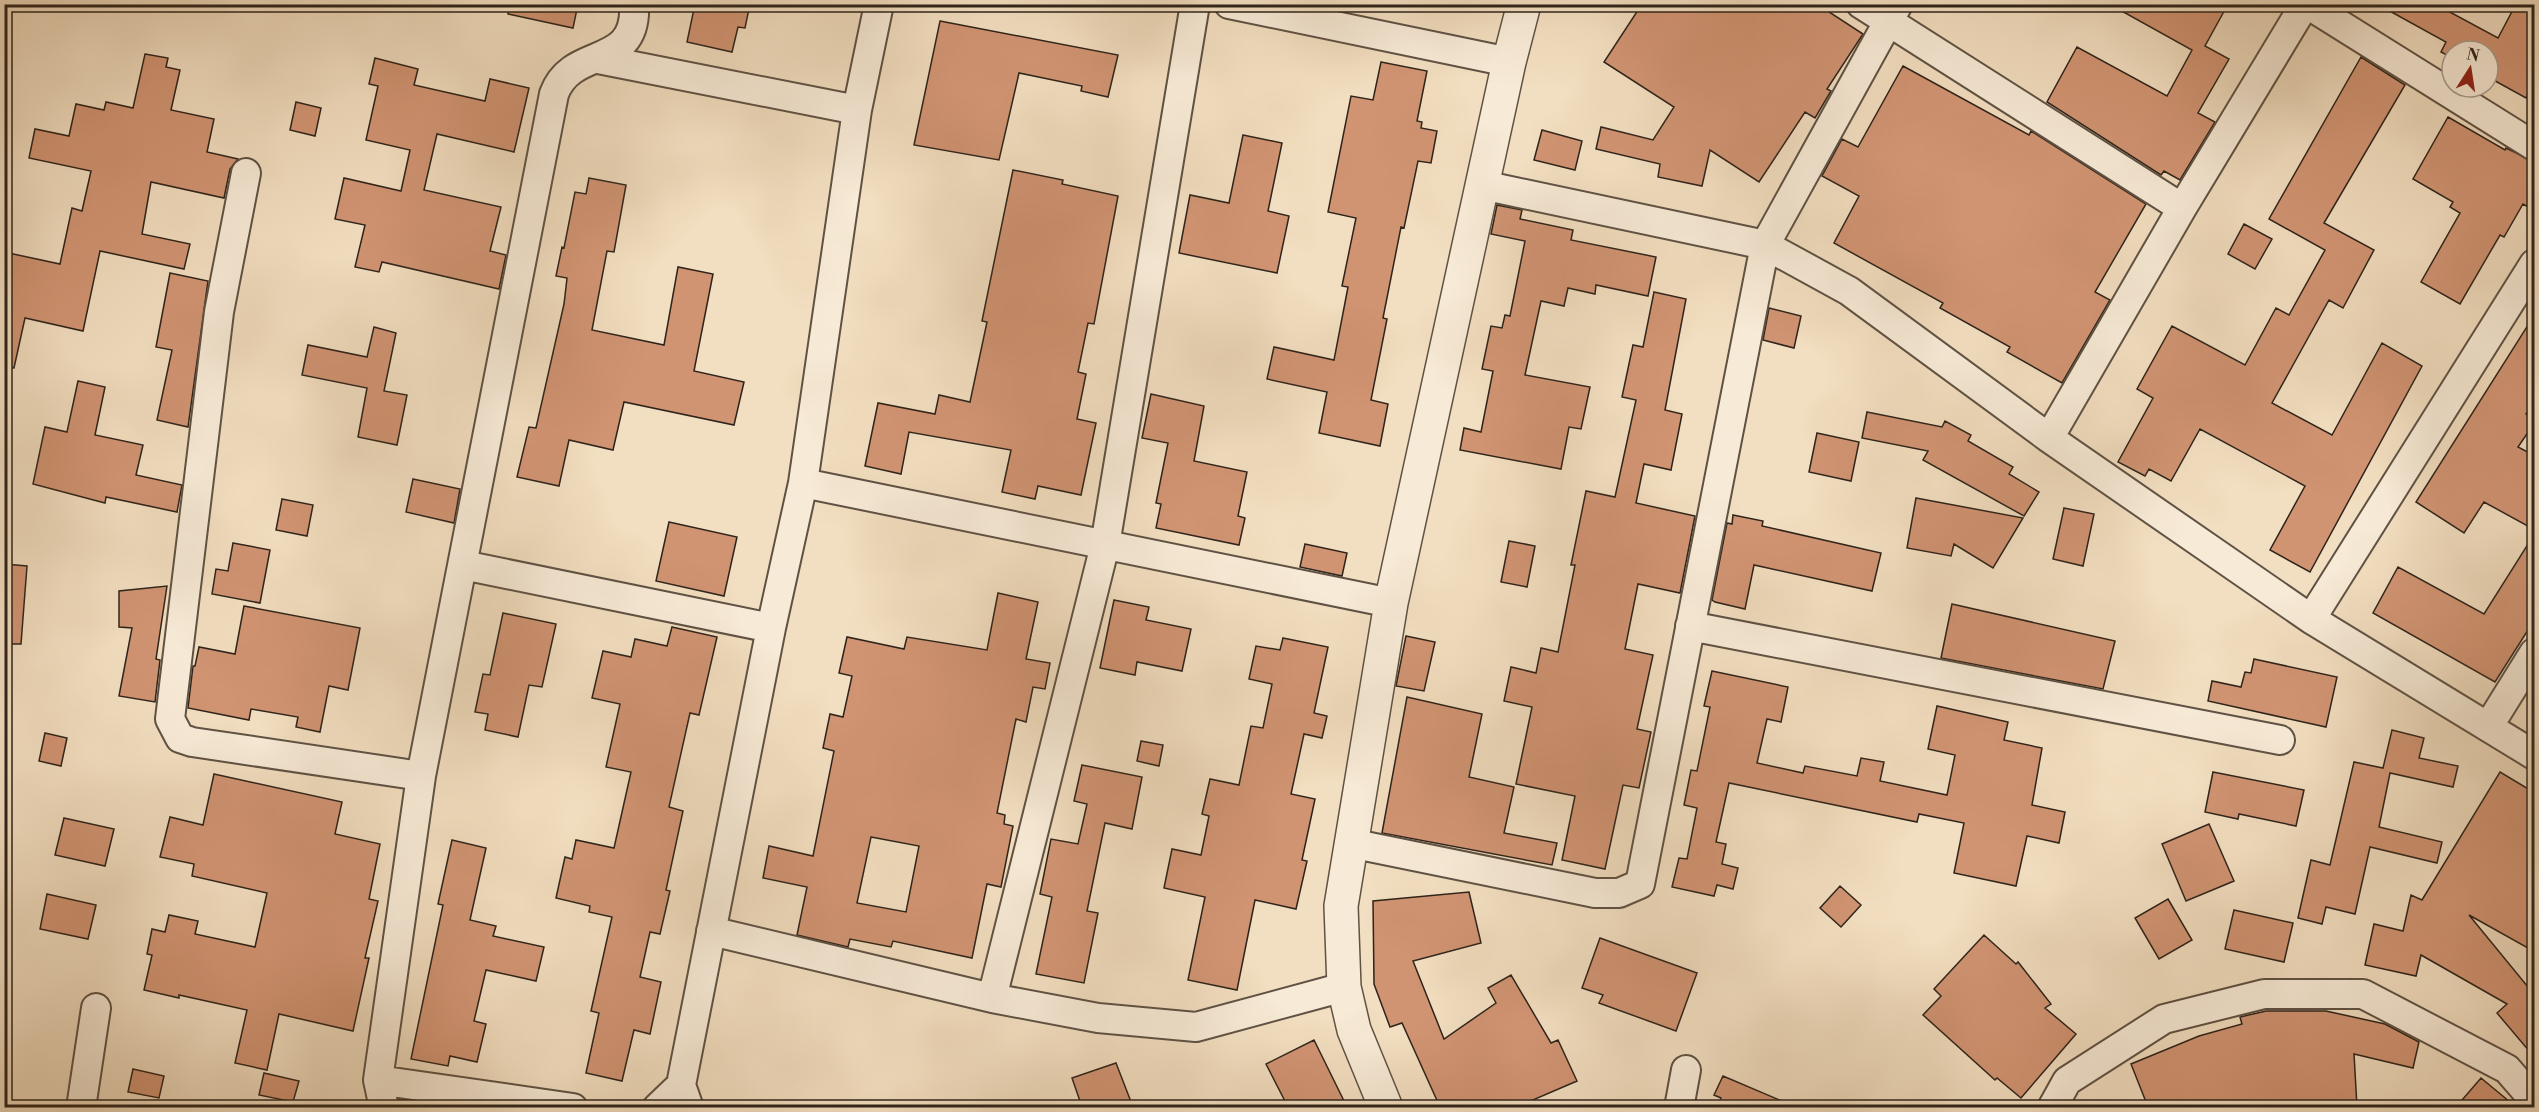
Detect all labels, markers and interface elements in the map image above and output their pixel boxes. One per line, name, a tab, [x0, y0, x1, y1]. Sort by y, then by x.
north arrow	[2440, 39, 2500, 99]
text: N	[2465, 44, 2482, 66]

